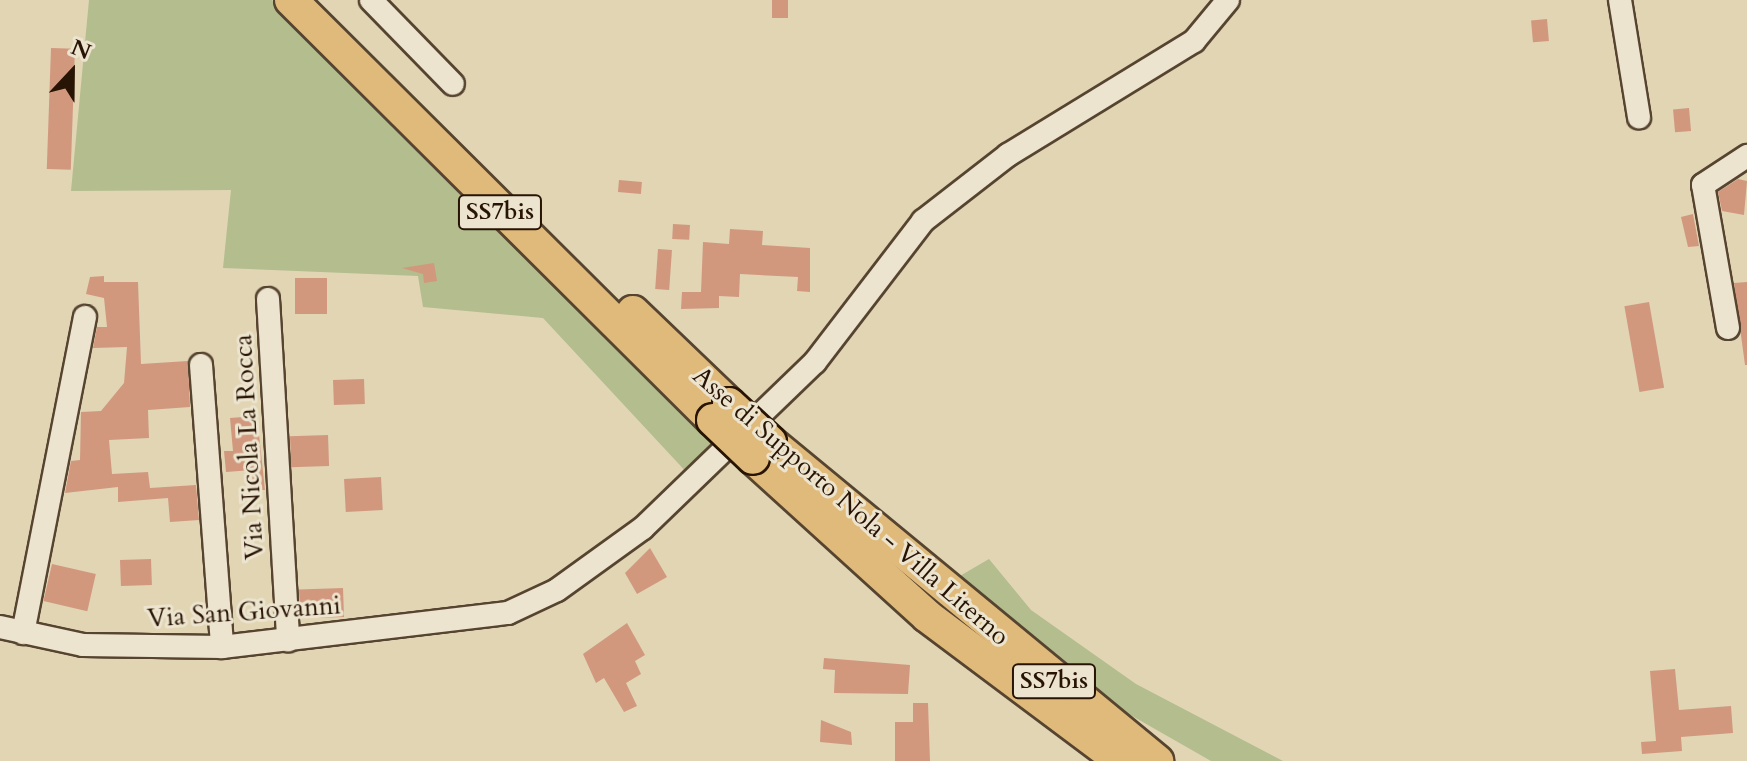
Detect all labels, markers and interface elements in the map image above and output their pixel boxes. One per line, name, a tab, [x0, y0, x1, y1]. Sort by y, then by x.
north arrow	[32, 32, 112, 112]
text: N	[67, 32, 95, 67]
road number: SS7bis	[456, 192, 544, 232]
street label: Via Nicola La Rocca	[228, 333, 270, 561]
street label: Asse di Supporto Nola - Villa Literno	[686, 360, 1016, 652]
street label: Via San Giovanni	[146, 590, 342, 634]
road number: SS7bis	[1010, 661, 1098, 701]

